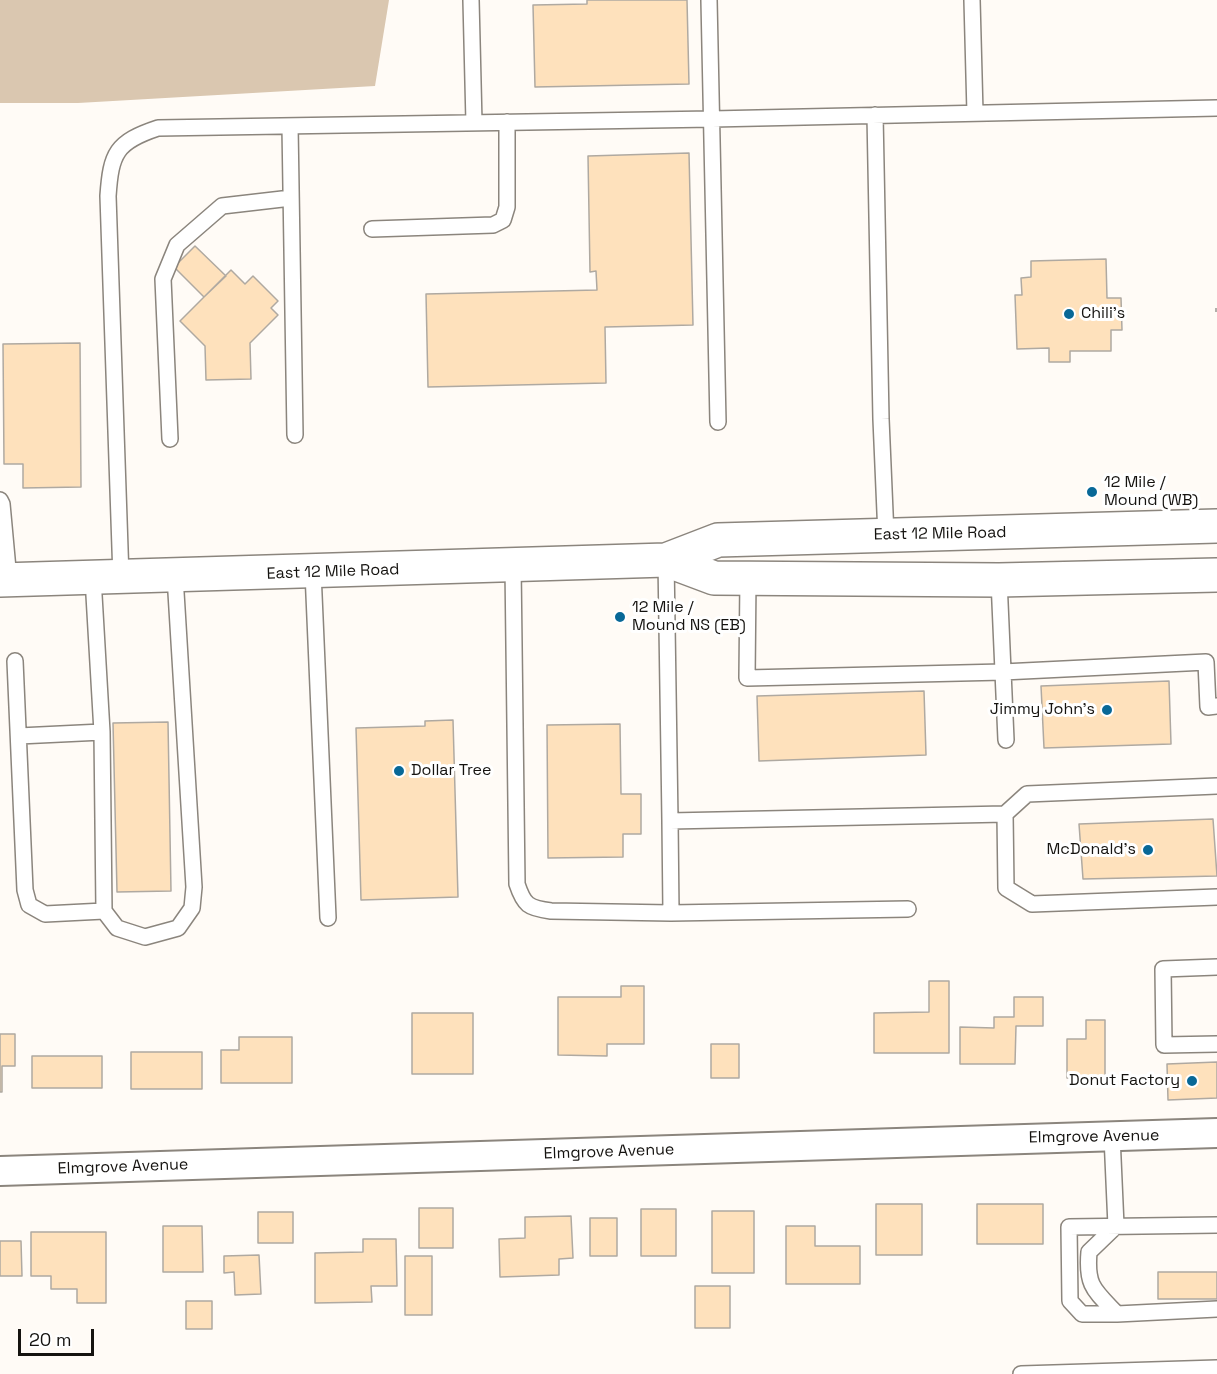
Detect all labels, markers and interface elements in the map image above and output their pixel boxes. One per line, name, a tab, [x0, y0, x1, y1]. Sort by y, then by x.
place label: Chili's	[1081, 304, 1125, 324]
marker: Chili's	[1062, 307, 1076, 321]
place label: 12 Mile / Mound (WB)	[1104, 473, 1198, 511]
marker: 12 Mile / Mound (WB)	[1085, 485, 1099, 499]
street label: East 12 Mile Road	[873, 523, 1007, 545]
street label: East 12 Mile Road	[266, 560, 400, 584]
place label: 12 Mile / Mound NS (EB)	[632, 598, 746, 636]
marker: 12 Mile / Mound NS (EB)	[613, 610, 627, 624]
place label: Jimmy John's	[990, 700, 1095, 720]
marker: Jimmy John's	[1100, 703, 1114, 717]
place label: Dollar Tree	[411, 761, 492, 781]
marker: Dollar Tree	[392, 764, 406, 778]
place label: McDonald's	[1046, 840, 1136, 860]
marker: McDonald's	[1141, 843, 1155, 857]
place label: Donut Factory	[1069, 1071, 1180, 1091]
marker: Donut Factory	[1185, 1074, 1199, 1088]
street label: Elmgrove Avenue	[1029, 1126, 1159, 1148]
street label: Elmgrove Avenue	[543, 1140, 675, 1164]
street label: Elmgrove Avenue	[57, 1155, 189, 1179]
scale bar	[21, 1317, 98, 1355]
text: 20 m	[29, 1328, 72, 1351]

